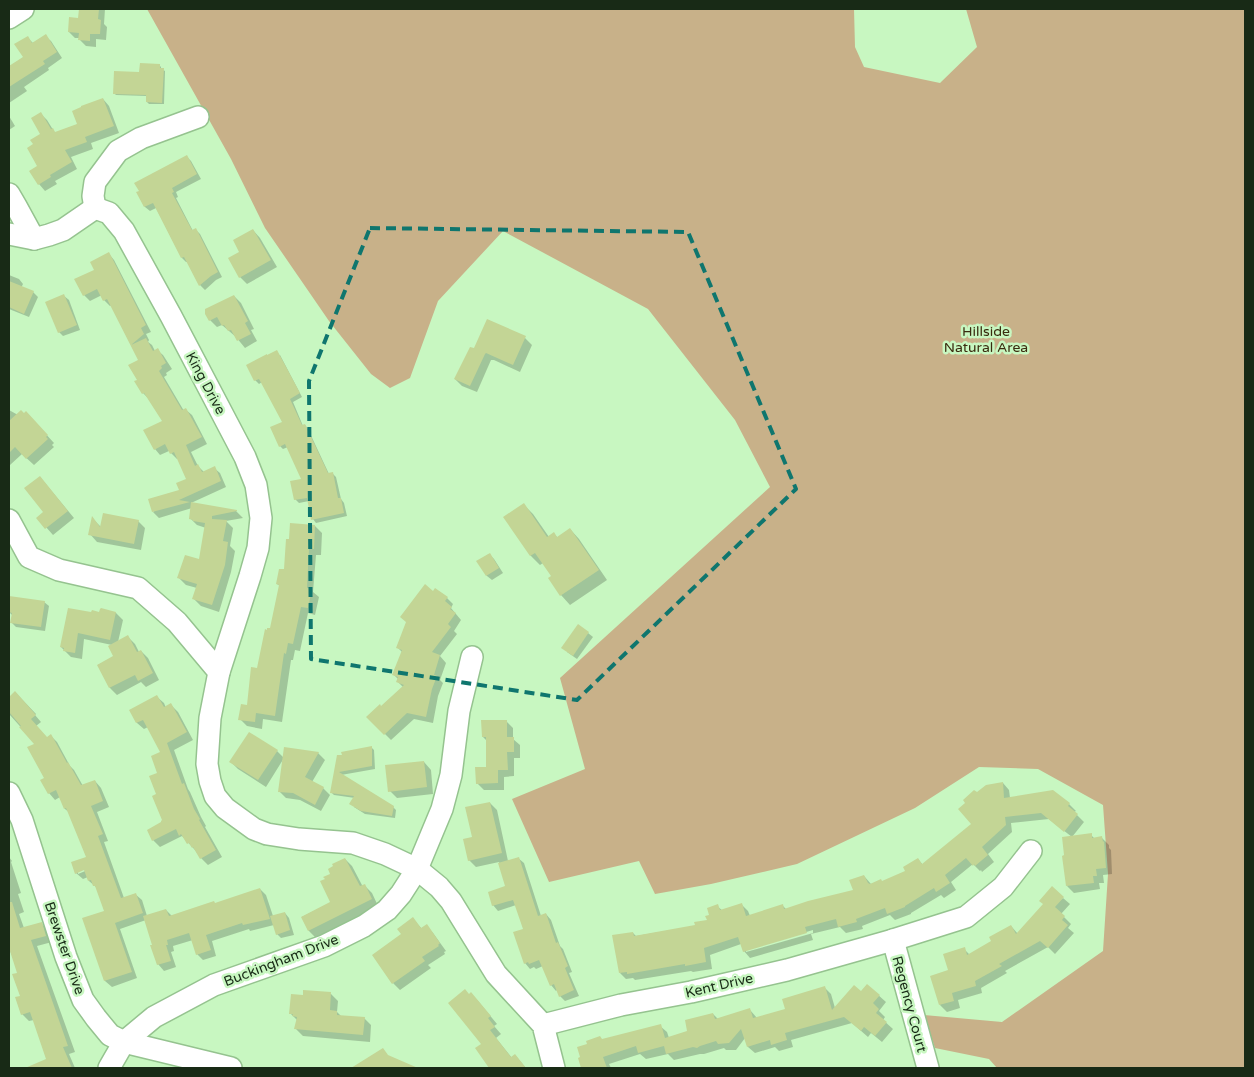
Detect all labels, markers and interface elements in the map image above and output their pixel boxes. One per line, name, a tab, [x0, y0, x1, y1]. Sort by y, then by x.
park label: Hillside Natural Area	[944, 323, 1028, 356]
street label: King Drive	[182, 349, 229, 417]
street label: Brewster Drive	[41, 900, 88, 997]
street label: Buckingham Drive	[221, 931, 341, 990]
street label: Regency Court	[888, 954, 931, 1055]
street label: Kent Drive	[684, 969, 755, 1002]

